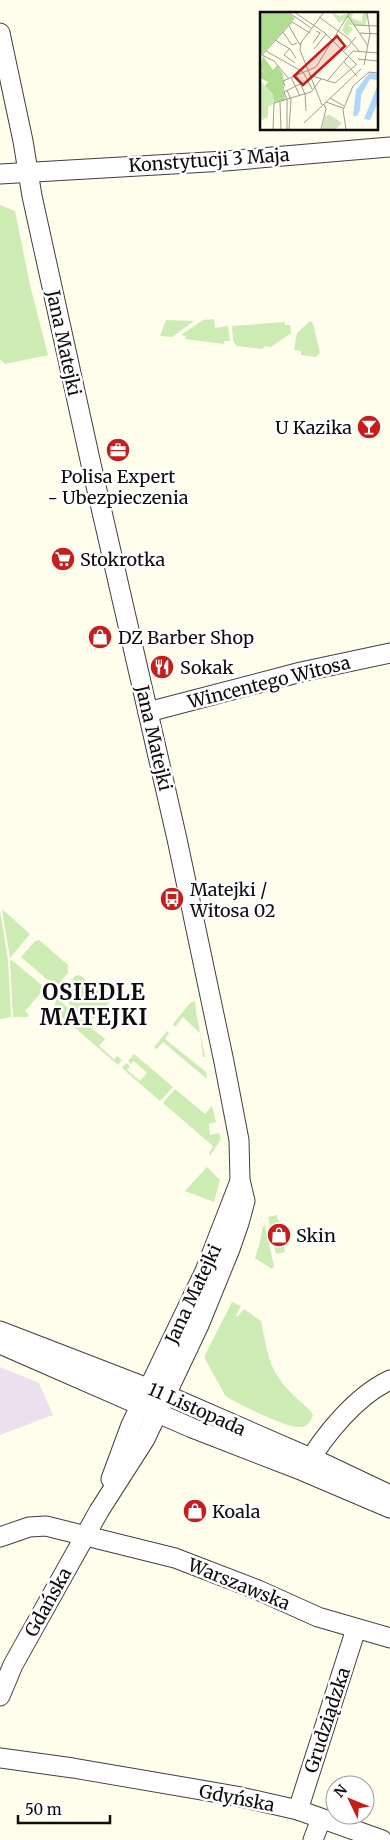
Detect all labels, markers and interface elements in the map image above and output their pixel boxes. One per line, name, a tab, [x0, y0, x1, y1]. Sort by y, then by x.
inset map	[260, 12, 378, 130]
street label: Konstytucji 3 Maja	[128, 143, 290, 177]
street label: Jana Matejki	[41, 287, 86, 398]
bar icon: U Kazika	[356, 414, 382, 440]
place label: U Kazika	[275, 416, 352, 439]
office icon: Polisa Expert - Ubezpieczenia	[105, 437, 131, 463]
place label: Polisa Expert - Ubezpieczenia	[48, 465, 189, 509]
supermarket icon: Stokrotka	[50, 546, 76, 572]
place label: Stokrotka	[80, 548, 165, 571]
shop icon: DZ Barber Shop	[87, 624, 113, 650]
place label: DZ Barber Shop	[118, 626, 254, 649]
street label: Wincentego Witosa	[184, 651, 353, 714]
restaurant icon: Sokak	[149, 654, 175, 680]
place label: Sokak	[180, 656, 234, 679]
street label: Jana Matejki	[130, 682, 177, 793]
place label: Matejki / Witosa 02	[189, 878, 275, 922]
bus stop icon: Matejki / Witosa 02	[159, 886, 185, 912]
district label: OSIEDLE MATEJKI	[40, 978, 148, 1031]
shop icon: Skin	[266, 1222, 292, 1248]
place label: Skin	[296, 1224, 336, 1247]
street label: Jana Matejki	[159, 1240, 226, 1349]
street label: 11 Listopada	[145, 1377, 250, 1441]
shop icon: Koala	[182, 1498, 208, 1524]
place label: Koala	[212, 1500, 261, 1523]
street label: Warszawska	[184, 1553, 294, 1615]
street label: Gdańska	[20, 1563, 77, 1641]
street label: Grudziądzka	[299, 1664, 355, 1776]
north arrow	[325, 1775, 375, 1825]
street label: Gdyńska	[197, 1779, 277, 1817]
text: N	[330, 1781, 351, 1801]
scale bar	[18, 1792, 110, 1824]
text: 50 m	[25, 1800, 62, 1819]

